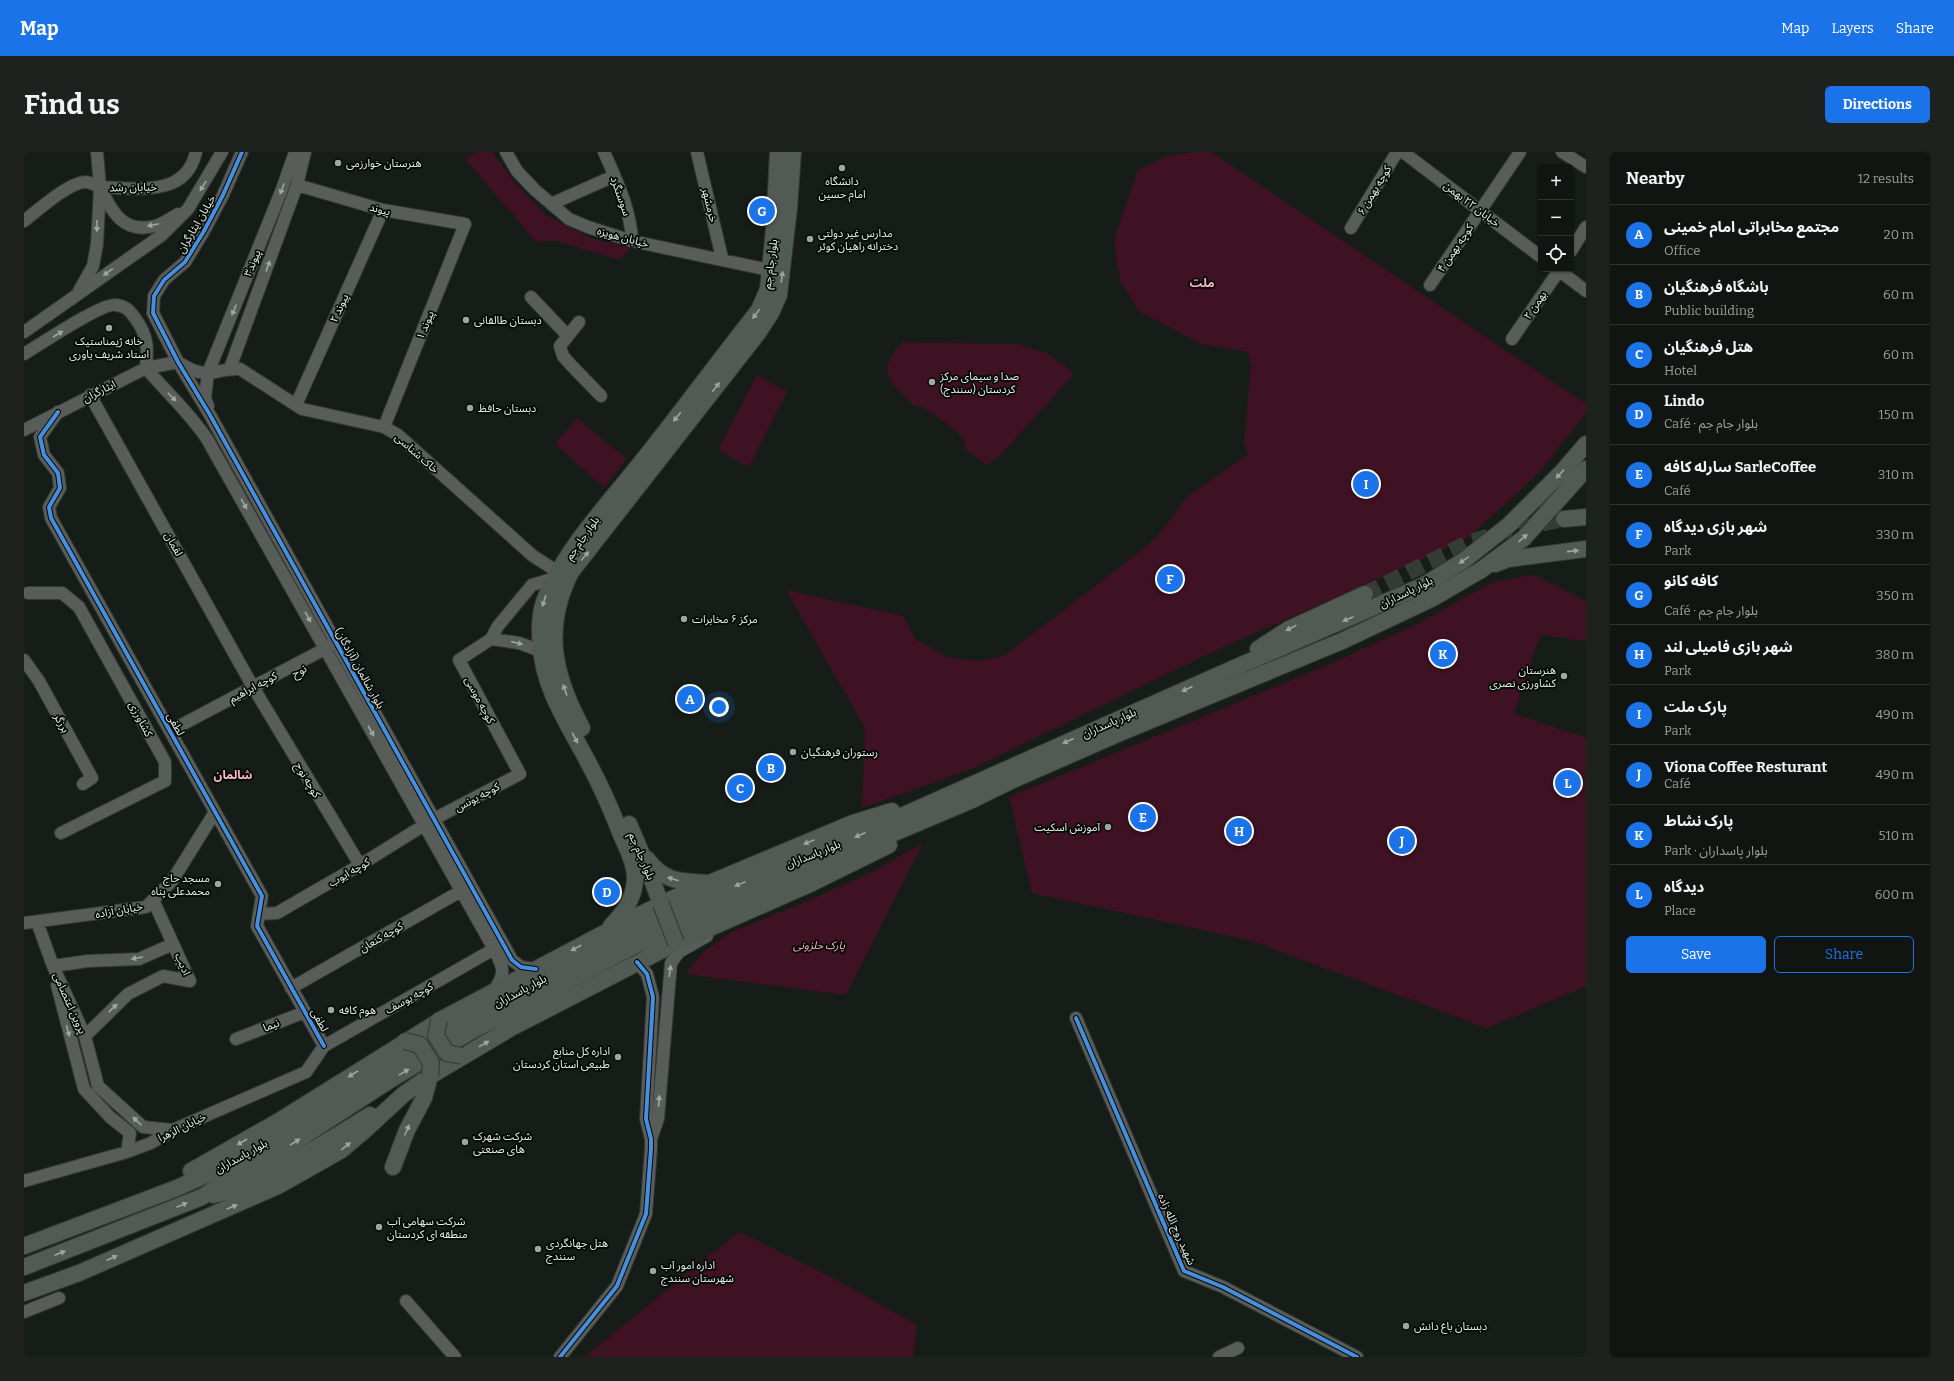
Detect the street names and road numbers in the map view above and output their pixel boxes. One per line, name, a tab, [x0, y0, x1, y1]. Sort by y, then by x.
street label: کوچه بهمن ۶	[1355, 163, 1395, 218]
street label: سوسنگرد	[608, 175, 633, 218]
street label: خیابان ۲۲ بهمن	[1441, 179, 1503, 230]
street label: خیابان رشد	[109, 181, 158, 194]
street label: خرمشهر	[699, 185, 720, 224]
street label: خیابان ایثارگران	[174, 192, 219, 256]
street label: پیوند	[368, 201, 392, 219]
street label: کوچه بهمن ۴	[1435, 221, 1477, 275]
street label: خیابان هویزه	[596, 224, 651, 251]
street label: بلوار جام جم	[761, 238, 782, 290]
street label: پیوند۳	[241, 248, 265, 279]
street label: بهمن ۲	[1521, 289, 1550, 322]
street label: پیوند ۲	[327, 292, 352, 325]
street label: پیوند ۱	[414, 309, 438, 342]
street label: ایثارگران	[80, 378, 118, 405]
street label: خاک شناسی	[392, 431, 442, 476]
street label: بلوار جام جم	[563, 514, 604, 564]
street label: لقمان	[162, 530, 185, 559]
street label: بلوار پاسداران	[1377, 574, 1436, 612]
street label: بلوار شالمان (آزادگان)	[332, 625, 387, 711]
street label: نوح	[289, 662, 309, 682]
street label: کوچه ابراهیم	[227, 669, 281, 707]
street label: کوچه موسی	[461, 674, 498, 727]
street label: کشاورزی	[126, 699, 156, 740]
street label: بلوار پاسداران	[1080, 706, 1139, 742]
street label: برزگر	[51, 711, 72, 735]
street label: لطفی	[164, 711, 187, 738]
street label: کوچه نوح	[291, 760, 323, 801]
street label: کوچه یونس	[452, 780, 503, 816]
street label: بلوار جام جم	[624, 831, 657, 883]
street label: بلوار پاسداران	[784, 838, 843, 872]
street label: کوچه ایوب	[326, 855, 373, 890]
street label: خیابان آزاده	[94, 900, 145, 921]
street label: کوچه کنعان	[357, 919, 406, 956]
street label: ادیب	[172, 951, 193, 978]
street label: پروین اعتصامی	[49, 970, 89, 1036]
street label: بلوار پاسداران	[492, 972, 549, 1012]
street label: کوچه یوسف	[383, 980, 436, 1018]
street label: لطفی	[308, 1007, 331, 1034]
street label: نیما	[261, 1016, 281, 1035]
street label: خیابان الزهرا	[156, 1110, 209, 1145]
street label: بلوار پاسداران	[213, 1137, 270, 1177]
street label: شهید روح الله زاده	[1154, 1191, 1198, 1268]

